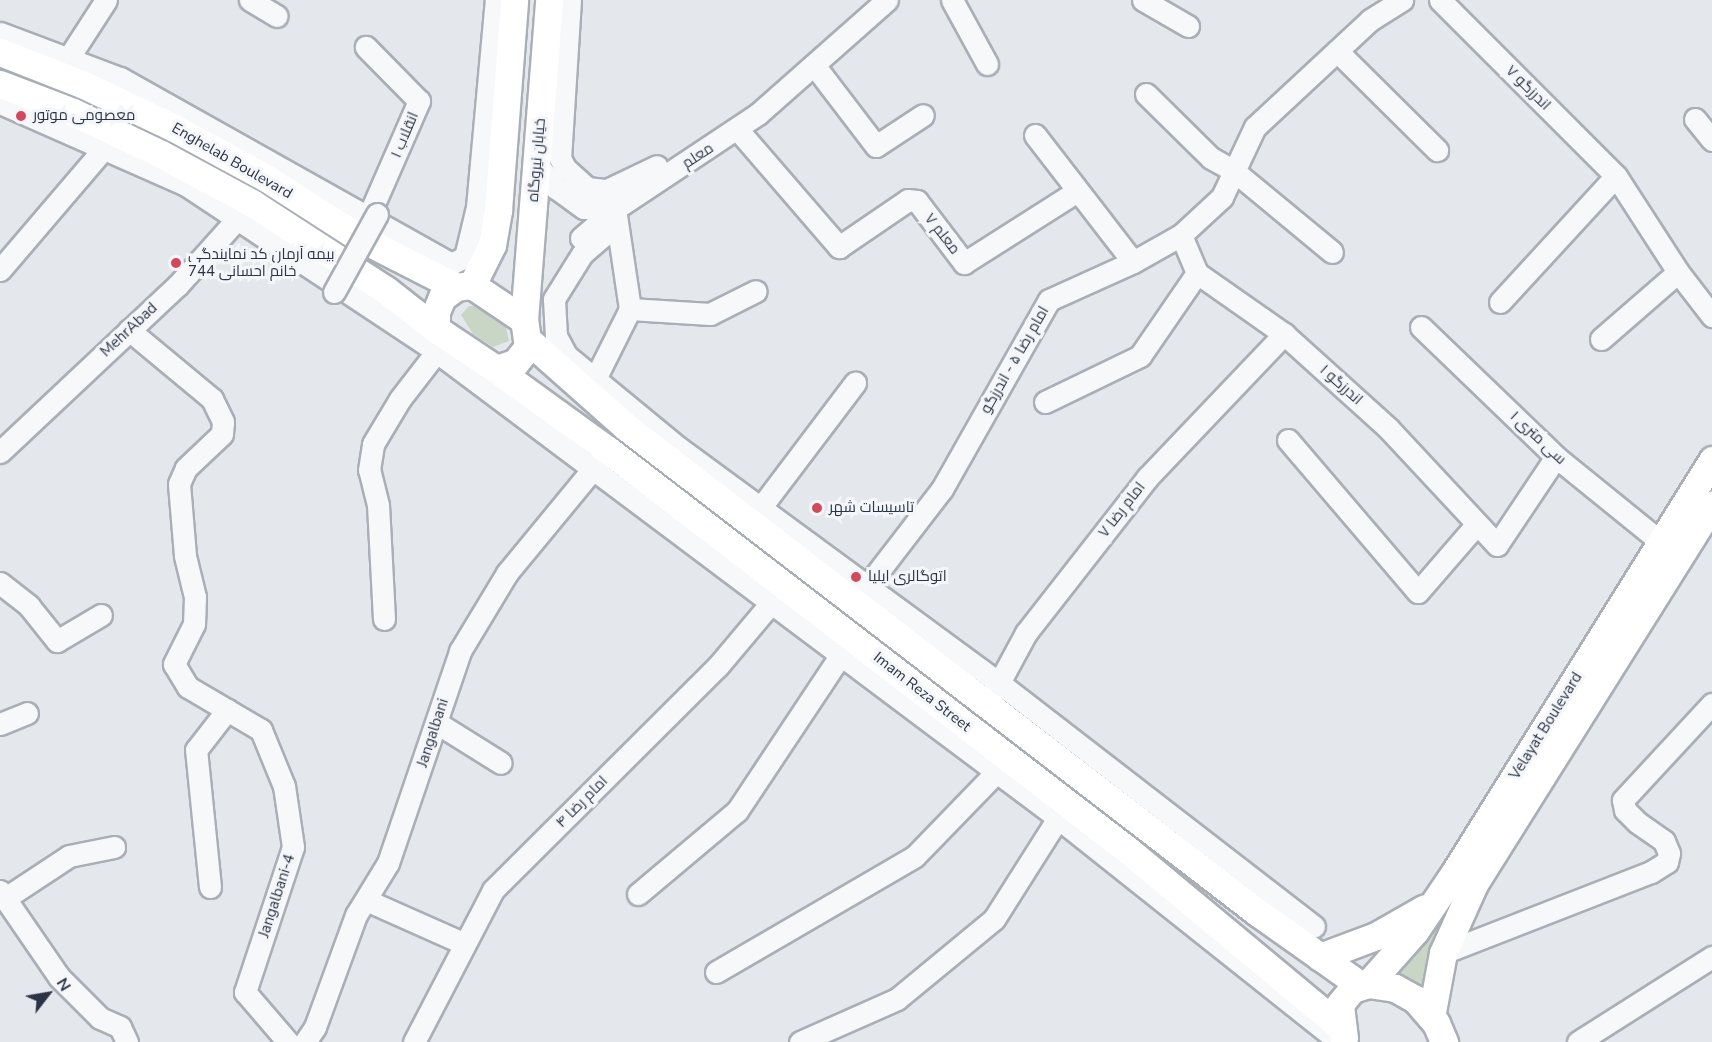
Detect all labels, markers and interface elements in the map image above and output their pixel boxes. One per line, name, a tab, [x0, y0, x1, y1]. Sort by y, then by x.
street label: اندرزگو ۷	[1502, 62, 1554, 114]
place label: معصومی موتور	[33, 107, 135, 125]
marker: معصومی موتور	[14, 109, 28, 123]
street label: انقلاب ۱	[387, 109, 423, 161]
street label: خیابان نیروگاه	[524, 117, 550, 203]
street label: Enghelab Boulevard	[169, 119, 295, 203]
street label: معلم	[679, 139, 717, 173]
street label: معلم ۷	[920, 210, 964, 258]
place label: بیمه آرمان کد نمایندگی 744 خانم احسانی	[188, 245, 335, 280]
marker: بیمه آرمان کد نمایندگی 744 خانم احسانی	[169, 256, 183, 270]
street label: MehrAbad	[97, 299, 161, 361]
street label: امام رضا ۵ - اندرزگو	[977, 303, 1053, 417]
street label: اندرزگو ۱	[1316, 361, 1366, 409]
street label: سی متری ۱	[1506, 408, 1570, 468]
street label: امام رضا ۷	[1095, 479, 1149, 541]
place label: تاسیسات شهر	[829, 499, 914, 517]
marker: تاسیسات شهر	[810, 501, 824, 515]
place label: اتوگالری ایلیا	[868, 568, 947, 586]
marker: اتوگالری ایلیا	[849, 570, 863, 584]
street label: Imam Reza Street	[870, 648, 974, 736]
street label: Velayat Boulevard	[1506, 669, 1586, 783]
street label: Jangalbani	[413, 696, 453, 770]
street label: امام رضا ۴	[552, 772, 612, 832]
street label: Jangalbani-4	[255, 852, 299, 940]
north arrow	[18, 964, 78, 1024]
text: N	[51, 974, 76, 996]

